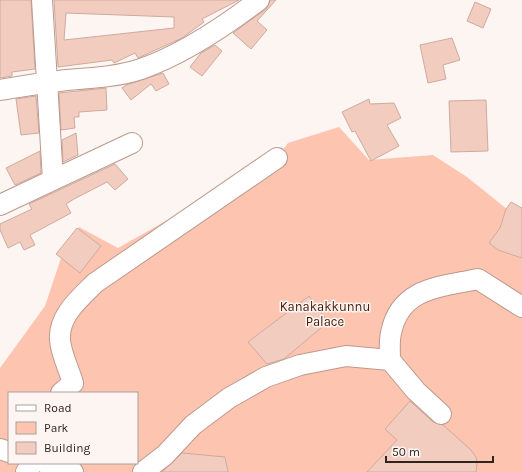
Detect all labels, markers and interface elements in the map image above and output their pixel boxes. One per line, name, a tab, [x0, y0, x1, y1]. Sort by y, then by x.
park label: Kanakakkunnu Palace	[280, 299, 370, 329]
legend	[8, 392, 138, 464]
text: Road	[44, 401, 72, 415]
text: Park	[44, 421, 69, 435]
scale bar	[386, 438, 493, 464]
text: Building	[44, 441, 91, 455]
text: 50 m	[392, 445, 420, 459]

